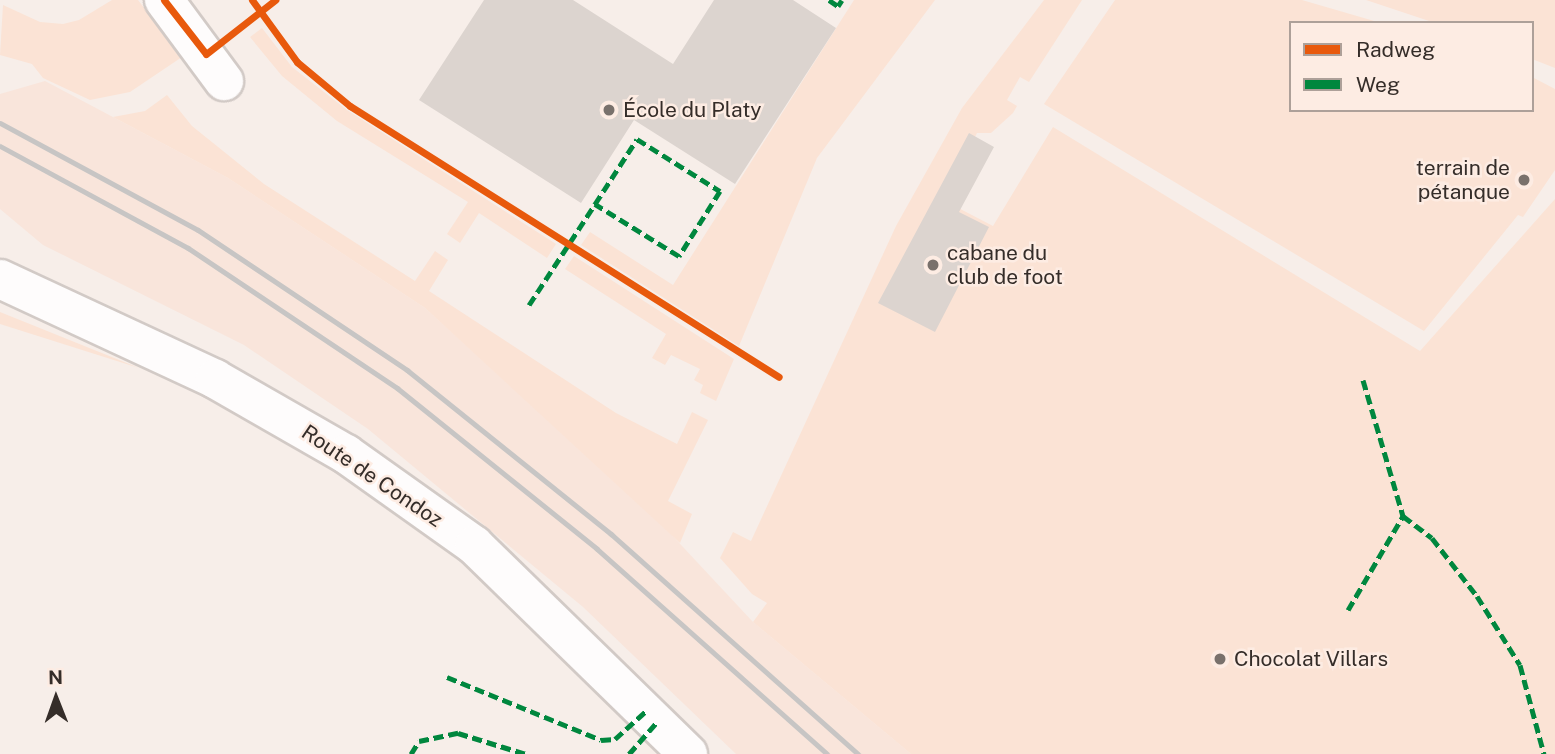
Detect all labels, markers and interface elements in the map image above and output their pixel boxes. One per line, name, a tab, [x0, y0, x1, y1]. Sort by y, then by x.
legend	[1289, 21, 1534, 112]
text: Radweg	[1356, 37, 1435, 62]
text: Weg	[1356, 72, 1400, 97]
place label: École du Platy	[623, 97, 762, 123]
marker: École du Platy	[601, 102, 617, 118]
place label: terrain de pétanque	[1416, 155, 1510, 205]
marker: terrain de pétanque	[1516, 172, 1532, 188]
place label: cabane du club de foot	[947, 240, 1063, 290]
marker: cabane du club de foot	[925, 257, 941, 273]
street label: Route de Condoz	[297, 419, 447, 533]
place label: Chocolat Villars	[1234, 646, 1388, 672]
marker: Chocolat Villars	[1212, 651, 1228, 667]
north arrow	[21, 663, 91, 733]
text: N	[48, 666, 63, 688]

